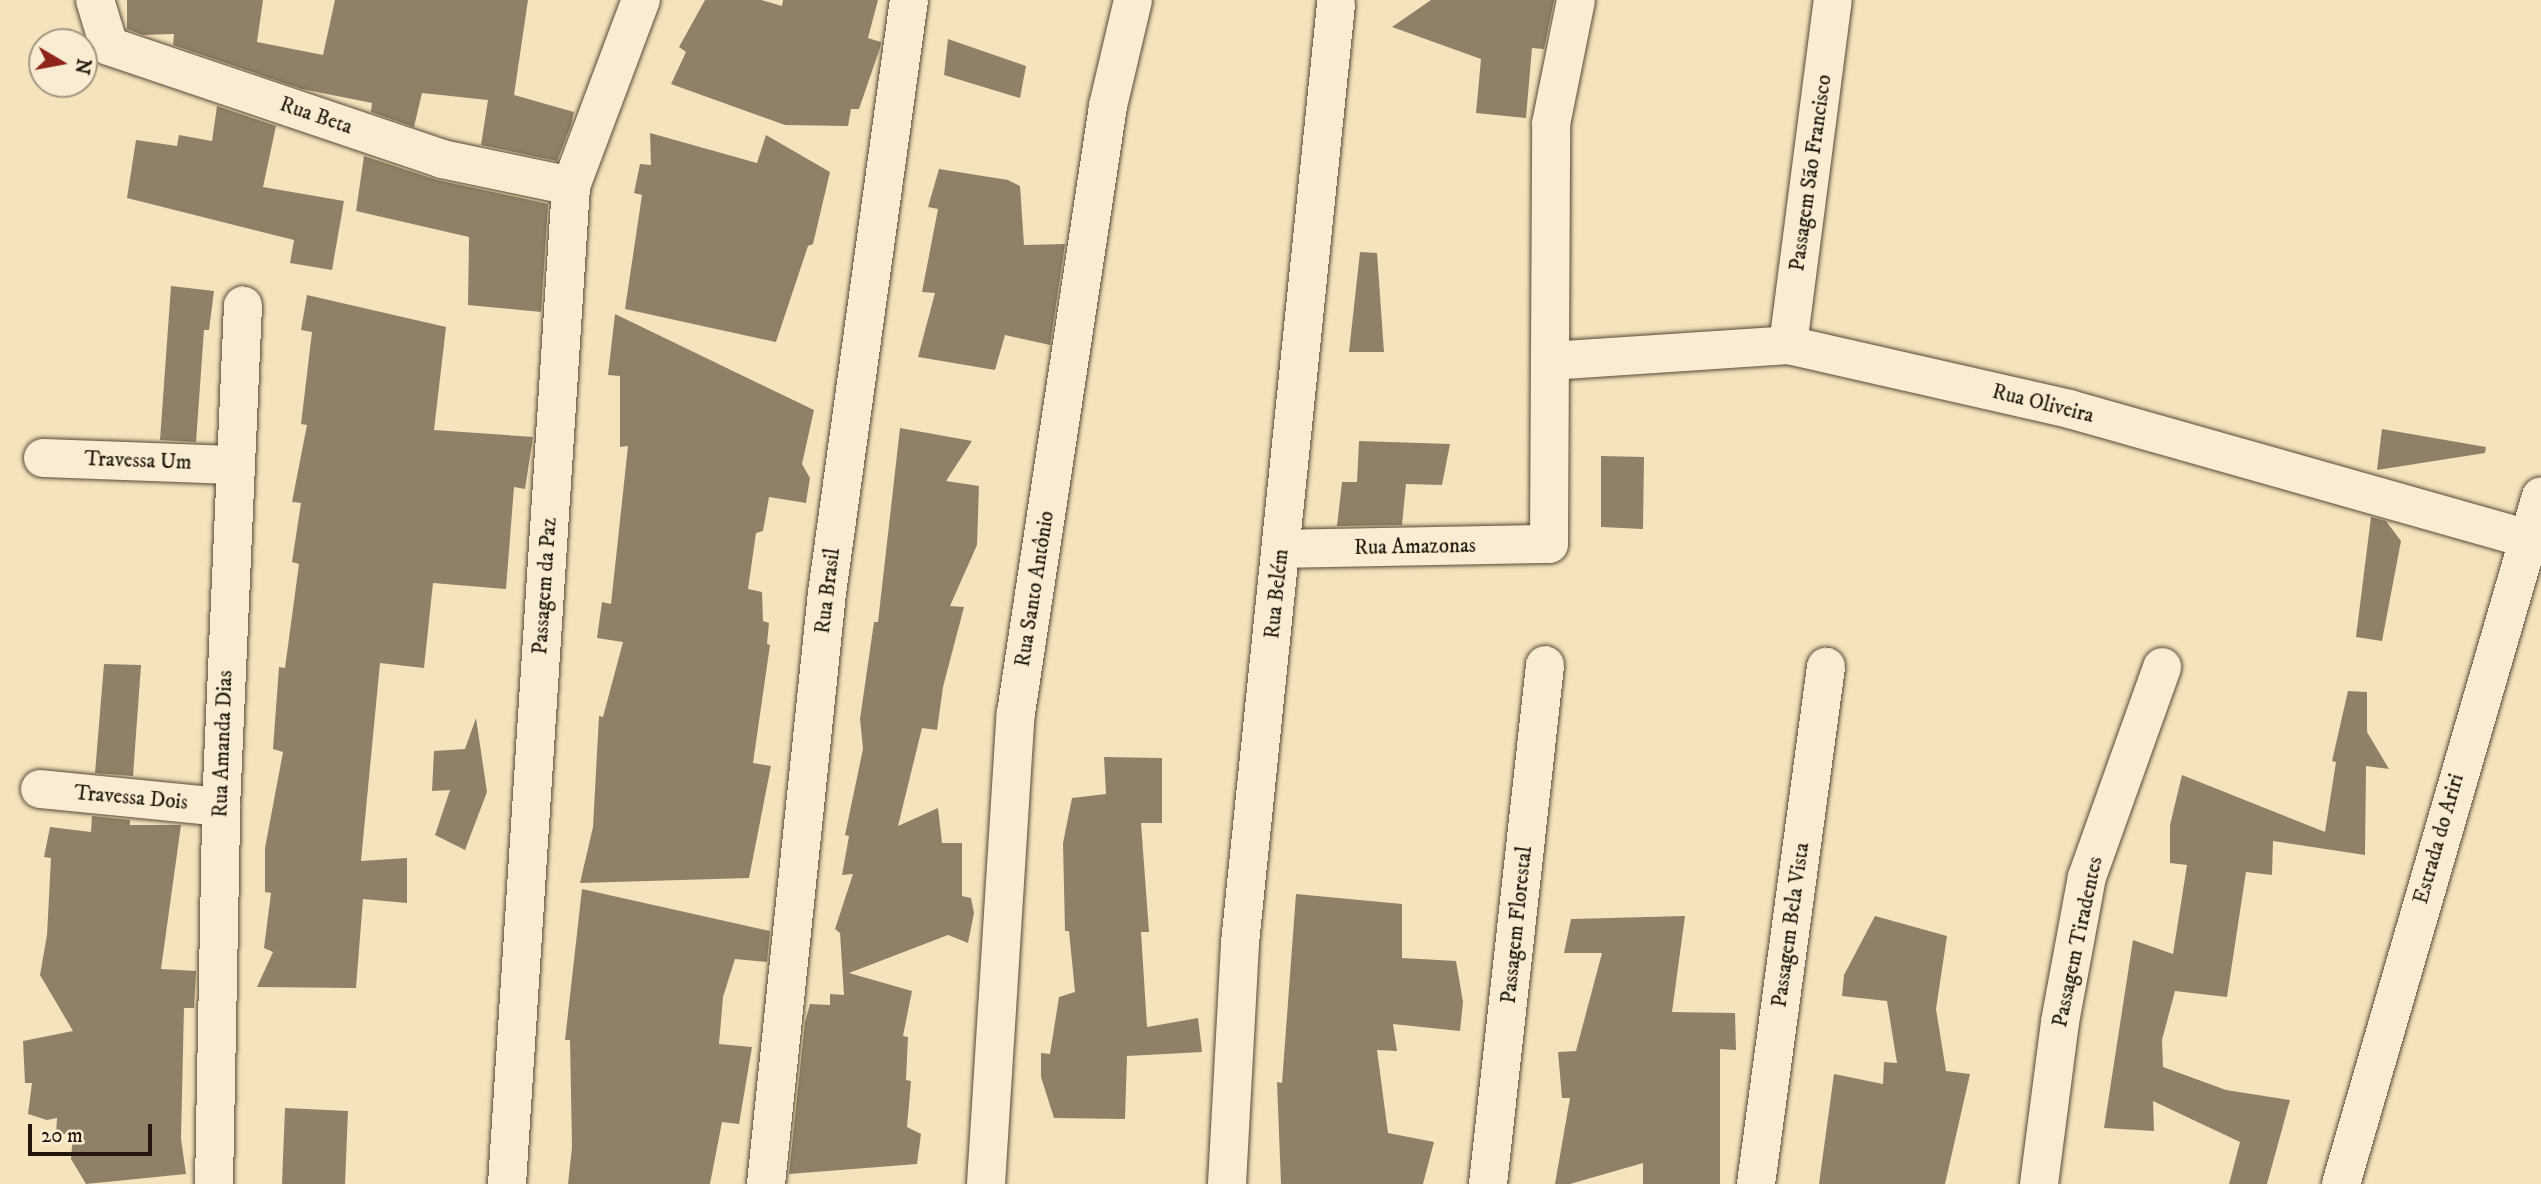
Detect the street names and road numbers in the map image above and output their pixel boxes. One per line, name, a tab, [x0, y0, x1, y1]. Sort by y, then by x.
street label: Passagem São Francisco	[1785, 73, 1837, 273]
street label: Rua Beta	[276, 92, 356, 140]
street label: Rua Oliveira	[1990, 379, 2096, 429]
street label: Travessa Um	[84, 447, 192, 475]
street label: Rua Santo Antônio	[1010, 509, 1060, 669]
street label: Passagem da Paz	[528, 517, 562, 655]
street label: Rua Amazonas	[1354, 533, 1476, 561]
street label: Rua Brasil	[810, 547, 846, 635]
street label: Rua Belém	[1260, 548, 1294, 640]
street label: Rua Amanda Dias	[208, 670, 238, 818]
street label: Estrada do Ariri	[2408, 771, 2470, 907]
street label: Travessa Dois	[73, 780, 189, 816]
street label: Passagem Bela Vista	[1767, 841, 1815, 1009]
street label: Passagem Florestal	[1496, 845, 1538, 1005]
street label: Passagem Tiradentes	[2048, 854, 2108, 1030]

